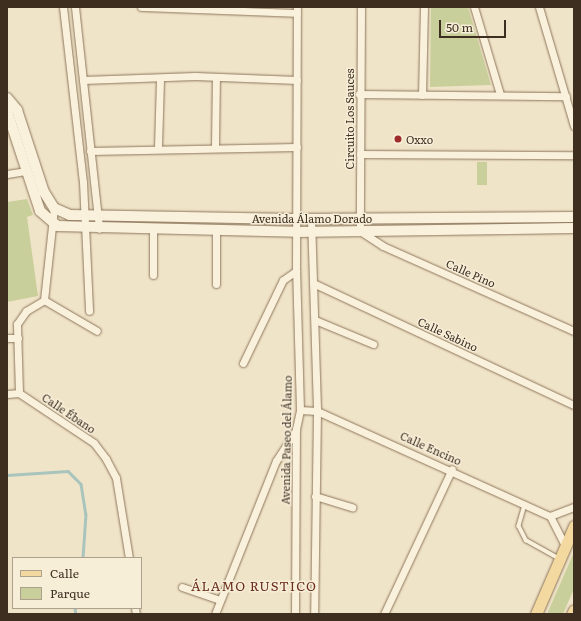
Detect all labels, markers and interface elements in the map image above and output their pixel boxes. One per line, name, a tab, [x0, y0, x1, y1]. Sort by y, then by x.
scale bar	[441, 12, 508, 38]
text: 50 m	[446, 18, 473, 36]
street label: Circuito Los Sauces	[342, 69, 356, 169]
place label: Oxxo	[406, 132, 433, 146]
marker: Oxxo	[393, 134, 403, 144]
street label: Avenida Álamo Dorado	[252, 211, 372, 225]
street label: Calle Pino	[444, 256, 498, 290]
street label: Calle Sabino	[416, 314, 480, 354]
street label: Avenida Paseo del Álamo	[278, 375, 294, 505]
street label: Calle Ébano	[40, 390, 98, 436]
street label: Calle Encino	[398, 429, 464, 467]
legend	[12, 557, 142, 609]
text: Calle	[50, 564, 79, 582]
district label: ÁLAMO RUSTICO	[191, 578, 317, 594]
text: Parque	[50, 584, 90, 602]

